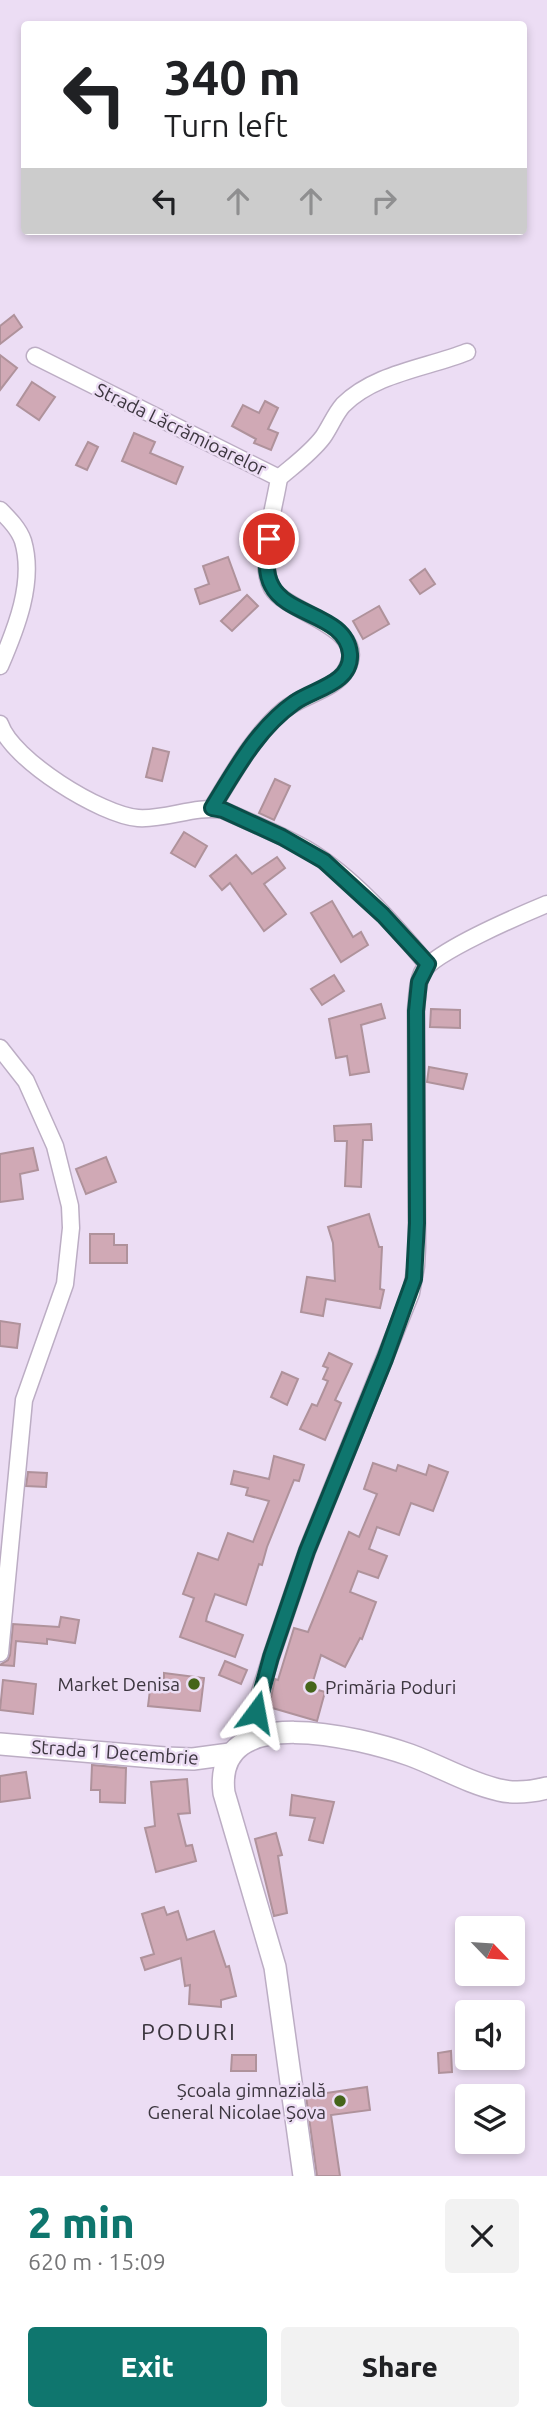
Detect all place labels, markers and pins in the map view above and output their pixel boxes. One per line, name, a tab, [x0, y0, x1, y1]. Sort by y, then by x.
pin	[239, 509, 299, 569]
place label: Market Denisa	[58, 1673, 180, 1695]
marker: Market Denisa	[186, 1676, 202, 1692]
place label: Primăria Poduri	[325, 1676, 456, 1698]
marker: Primăria Poduri	[303, 1679, 319, 1695]
place label: Școala gimnazială General Nicolae Șova	[148, 2079, 326, 2123]
marker: Școala gimnazială General Nicolae Șova	[332, 2093, 348, 2109]

